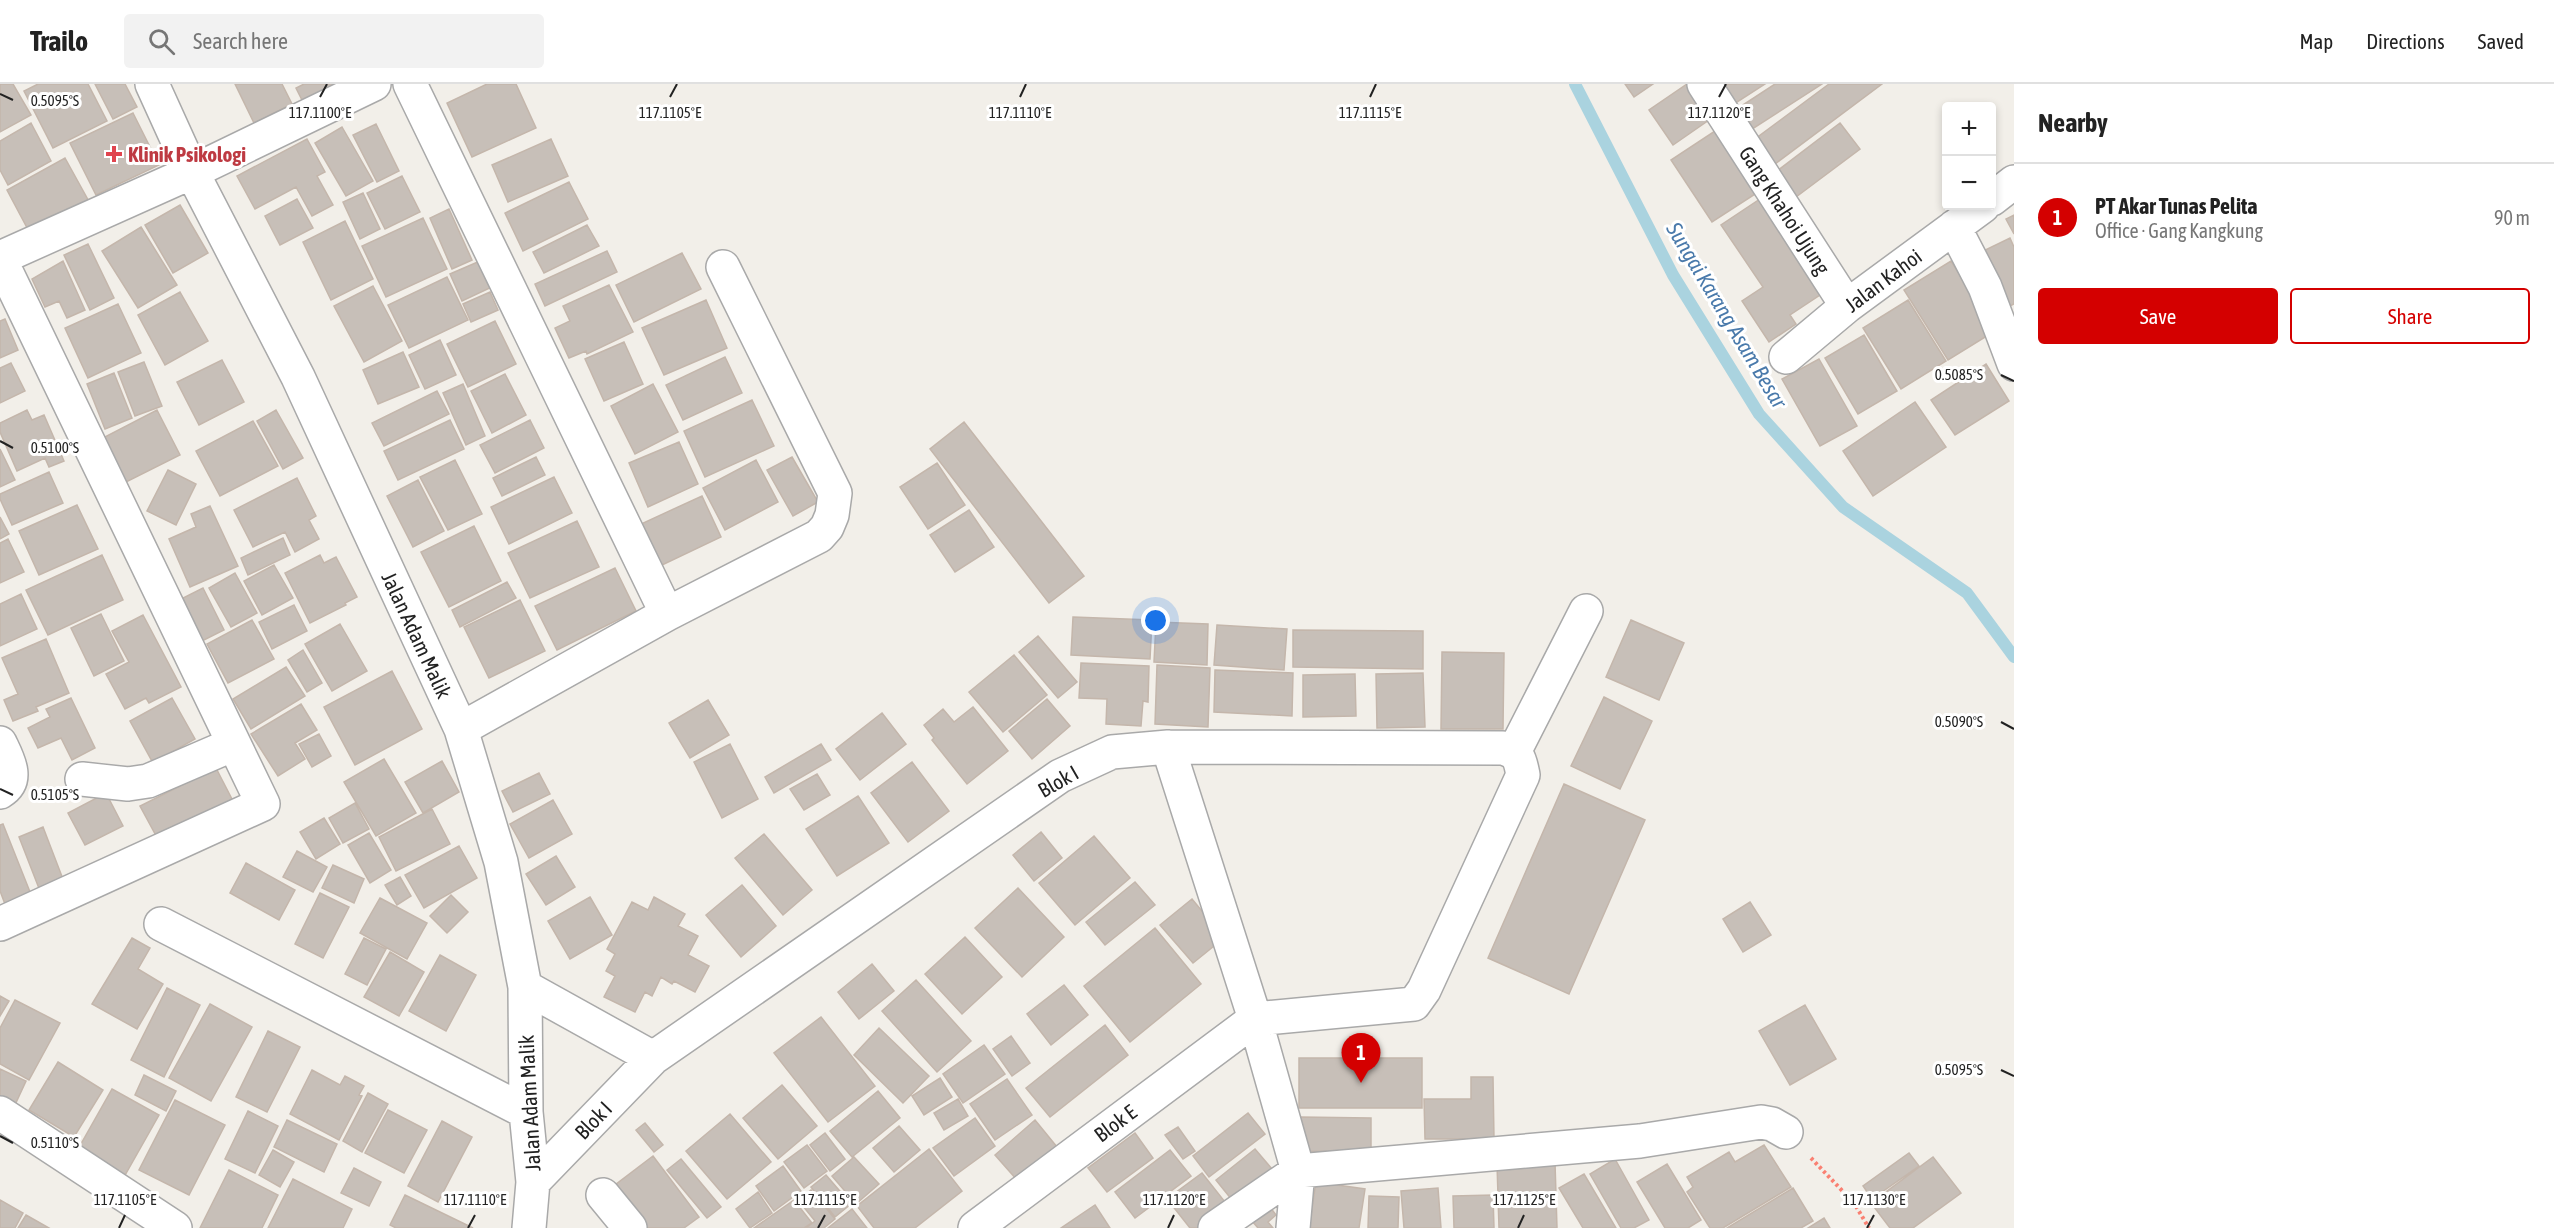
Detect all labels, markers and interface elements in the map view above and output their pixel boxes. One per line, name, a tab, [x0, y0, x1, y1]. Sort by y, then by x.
search box	[124, 14, 544, 68]
text: Trailo	[30, 25, 88, 57]
icon: search	[145, 25, 178, 58]
text: Search here	[193, 28, 288, 54]
text: Map	[2299, 29, 2333, 53]
text: Directions	[2366, 29, 2445, 53]
text: Saved	[2478, 29, 2524, 53]
text: 0.5095°S	[31, 92, 79, 109]
map controls	[1942, 102, 1996, 210]
button: +	[1942, 102, 1996, 156]
text: 117.1100°E	[289, 104, 352, 121]
text: 117.1105°E	[639, 104, 702, 121]
text: 117.1110°E	[989, 104, 1052, 121]
text: 117.1115°E	[1339, 104, 1402, 121]
text: 117.1120°E	[1688, 104, 1751, 121]
text: Nearby	[2038, 108, 2108, 138]
place label: Klinik Psikologi	[128, 142, 246, 166]
street label: Gang Khahoi Ujung	[1735, 142, 1835, 278]
marker: Klinik Psikologi	[105, 145, 123, 163]
button: −	[1942, 156, 1996, 210]
text: PT Akar Tunas Pelita	[2095, 193, 2258, 219]
text: 1	[2053, 206, 2062, 229]
text: 90 m	[2494, 206, 2530, 229]
water label: Sungai Karang Asam Besar	[1661, 217, 1794, 414]
text: Office · Gang Kangkung	[2095, 219, 2263, 242]
street label: Jalan Kahoi	[1840, 244, 1926, 316]
button: Save	[2038, 288, 2278, 344]
button: Share	[2290, 288, 2530, 344]
text: 0.5085°S	[1935, 366, 1983, 383]
text: 0.5100°S	[31, 439, 79, 456]
street label: Jalan Adam Malik	[377, 568, 457, 702]
your location	[1141, 606, 1170, 635]
text: 0.5090°S	[1935, 713, 1983, 730]
street label: Blok I	[1034, 760, 1082, 802]
text: 0.5105°S	[31, 786, 79, 803]
street label: Jalan Adam Malik	[513, 1034, 545, 1172]
pin: 1	[1342, 1034, 1380, 1083]
text: 0.5095°S	[1935, 1061, 1983, 1078]
street label: Blok I	[570, 1096, 616, 1144]
street label: Blok E	[1089, 1099, 1141, 1147]
text: 0.5110°S	[31, 1134, 79, 1151]
text: 117.1105°E	[94, 1191, 157, 1208]
text: 117.1110°E	[444, 1191, 507, 1208]
text: 117.1115°E	[794, 1191, 857, 1208]
text: 117.1120°E	[1143, 1191, 1206, 1208]
text: 117.1125°E	[1493, 1191, 1556, 1208]
text: 117.1130°E	[1843, 1191, 1906, 1208]

